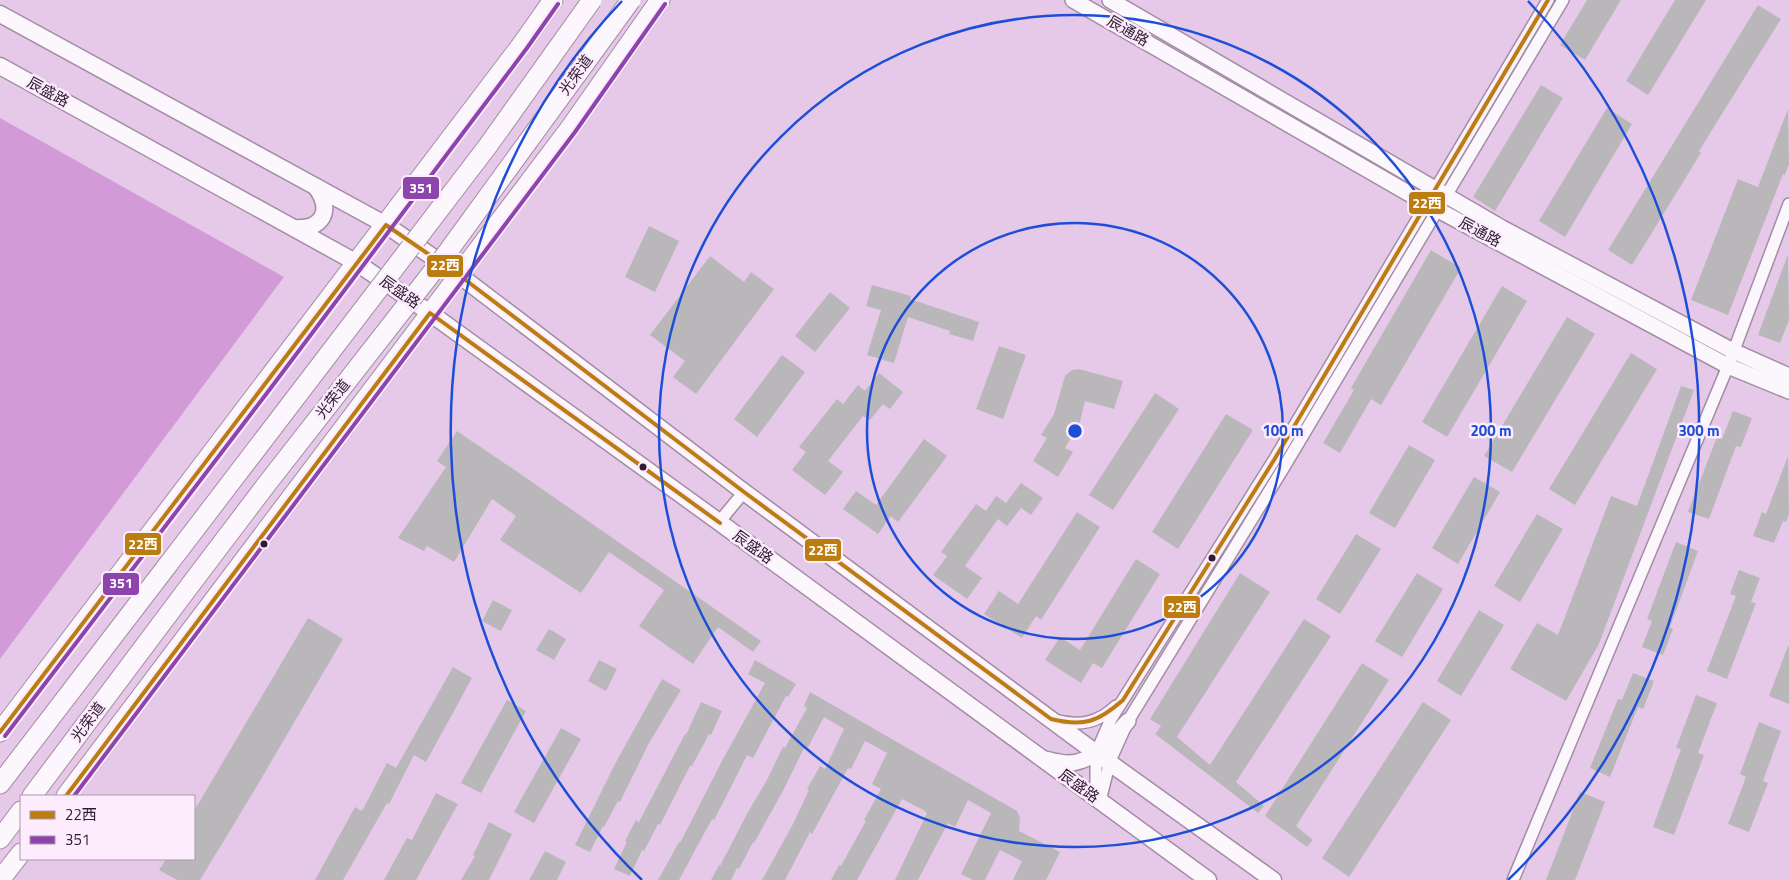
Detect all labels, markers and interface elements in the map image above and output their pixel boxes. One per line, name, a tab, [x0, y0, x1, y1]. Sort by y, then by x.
street label: 辰通路	[1103, 9, 1153, 52]
street label: 光荣道	[553, 50, 598, 100]
street label: 辰盛路	[23, 71, 74, 113]
line badge: 351	[402, 176, 440, 200]
text: 351	[409, 177, 433, 198]
line badge: 22西	[1408, 191, 1446, 215]
text: 22西	[1412, 192, 1442, 213]
street label: 辰通路	[1455, 211, 1506, 252]
line badge: 22西	[426, 254, 464, 278]
text: 22西	[430, 254, 460, 275]
street label: 辰盛路	[375, 269, 425, 314]
street label: 光荣道	[310, 374, 356, 424]
text: 100 m	[1262, 419, 1304, 442]
text: 200 m	[1470, 419, 1512, 442]
text: 300 m	[1678, 419, 1720, 442]
centre of rings	[1066, 422, 1084, 440]
unlabelled marker	[638, 462, 648, 472]
street label: 辰盛路	[728, 524, 778, 569]
line badge: 22西	[124, 532, 162, 556]
text: 22西	[128, 533, 158, 554]
line badge: 22西	[804, 538, 842, 562]
unlabelled marker	[259, 539, 269, 549]
text: 22西	[808, 539, 838, 560]
unlabelled marker	[1207, 553, 1217, 563]
line badge: 351	[102, 572, 140, 596]
text: 351	[109, 572, 133, 593]
line badge: 22西	[1163, 595, 1201, 619]
text: 22西	[1167, 596, 1197, 617]
street label: 光荣道	[65, 697, 110, 747]
street label: 辰盛路	[1054, 763, 1104, 808]
legend	[20, 795, 195, 860]
text: 22西	[65, 803, 97, 826]
text: 351	[65, 828, 90, 851]

